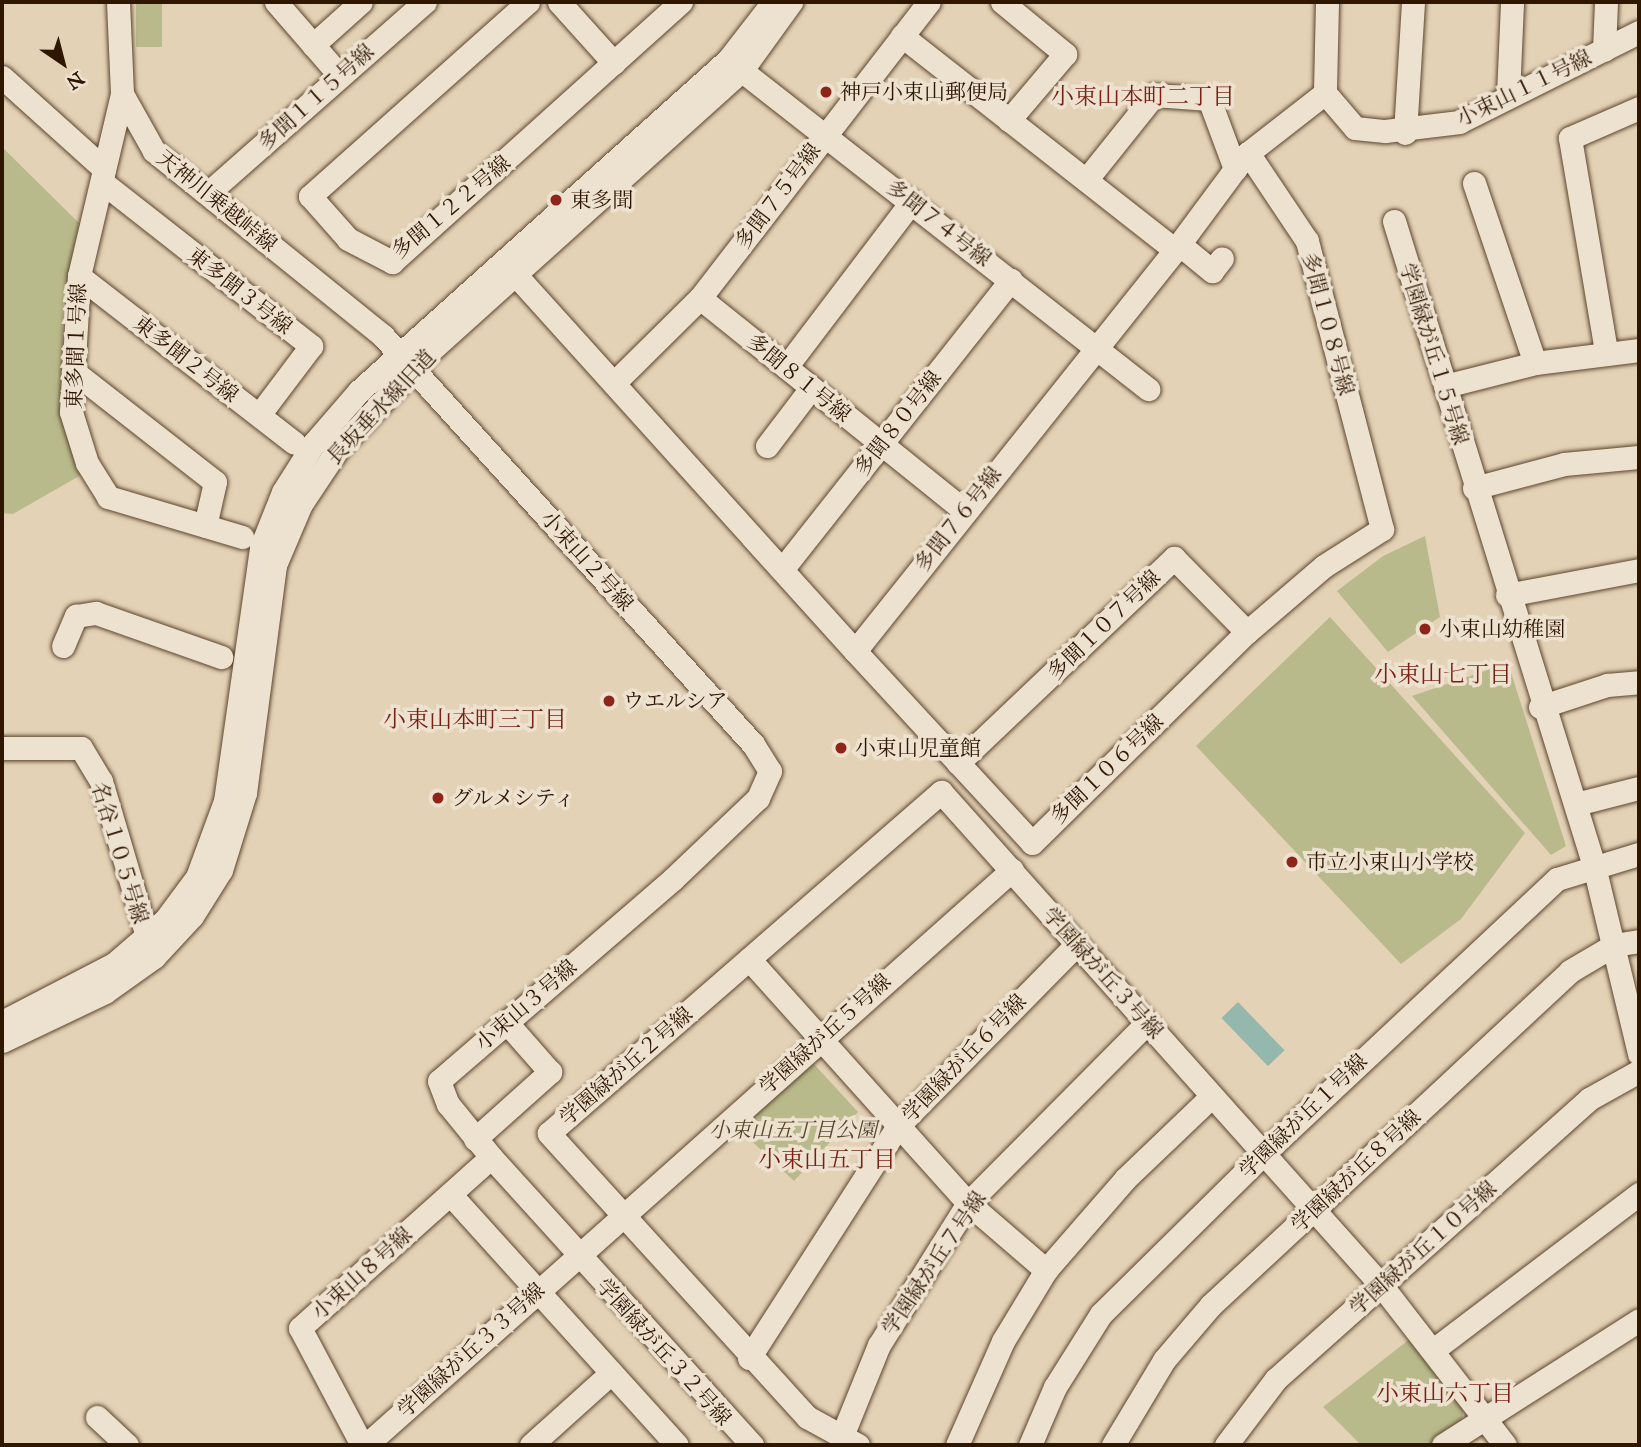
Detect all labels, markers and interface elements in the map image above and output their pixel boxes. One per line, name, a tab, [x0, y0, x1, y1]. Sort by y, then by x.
north arrow	[28, 28, 98, 98]
street label: 多聞１１５号線	[253, 38, 379, 156]
street label: 小束山１１号線	[1452, 44, 1596, 132]
text: N	[62, 67, 89, 95]
place label: 神戸小束山郵便局	[840, 79, 1008, 105]
district label: 小束山本町二丁目	[1051, 82, 1235, 110]
marker: 神戸小束山郵便局	[818, 84, 834, 100]
street label: 多聞７５号線	[730, 138, 826, 254]
street label: 天神川乗越峠線	[152, 145, 282, 257]
street label: 多聞１２２号線	[387, 150, 515, 264]
street label: 多聞７４号線	[882, 174, 996, 272]
place label: 東多聞	[570, 187, 633, 213]
marker: 東多聞	[548, 192, 564, 208]
street label: 東多聞３号線	[183, 242, 297, 340]
street label: 多聞１０８号線	[1297, 250, 1359, 398]
street label: 学園緑が丘１５号線	[1394, 260, 1474, 448]
street label: 東多聞１号線	[61, 283, 91, 409]
street label: 東多聞２号線	[129, 310, 243, 408]
street label: 多聞８１号線	[742, 329, 856, 427]
street label: 長坂垂水線旧道	[322, 345, 440, 469]
street label: 多聞８０号線	[849, 366, 947, 480]
street label: 多聞７６号線	[909, 462, 1007, 576]
street label: 小束山２号線	[535, 506, 639, 616]
street label: 多聞１０７号線	[1042, 565, 1166, 685]
place label: 小束山幼稚園	[1439, 616, 1565, 642]
marker: 小束山幼稚園	[1417, 621, 1433, 637]
district label: 小束山七丁目	[1374, 660, 1512, 688]
place label: ウエルシア	[623, 688, 728, 714]
marker: ウエルシア	[601, 693, 617, 709]
district label: 小束山本町三丁目	[383, 705, 567, 733]
street label: 多聞１０６号線	[1045, 709, 1169, 829]
place label: 小束山児童館	[855, 735, 981, 761]
marker: 小束山児童館	[833, 740, 849, 756]
street label: 名谷１０５号線	[86, 779, 154, 927]
place label: グルメシティ	[452, 785, 578, 811]
marker: グルメシティ	[430, 790, 446, 806]
place label: 市立小束山小学校	[1306, 849, 1474, 875]
marker: 市立小束山小学校	[1284, 854, 1300, 870]
street label: 学園緑が丘３号線	[1037, 902, 1169, 1044]
street label: 小束山３号線	[470, 954, 582, 1056]
street label: 学園緑が丘５号線	[754, 968, 896, 1100]
street label: 学園緑が丘６号線	[897, 989, 1031, 1127]
street label: 学園緑が丘２号線	[554, 1001, 698, 1131]
street label: 学園緑が丘１号線	[1234, 1049, 1372, 1183]
street label: 学園緑が丘８号線	[1286, 1104, 1426, 1238]
park label: 小束山五丁目公園	[709, 1117, 877, 1143]
district label: 小束山五丁目	[758, 1145, 896, 1173]
street label: 学園緑が丘１０号線	[1344, 1175, 1502, 1321]
street label: 学園緑が丘７号線	[877, 1186, 991, 1340]
street label: 小束山８号線	[307, 1221, 417, 1325]
street label: 学園緑が丘３２号線	[591, 1273, 737, 1431]
street label: 学園緑が丘３３号線	[392, 1277, 550, 1423]
district label: 小束山六丁目	[1376, 1379, 1514, 1407]

